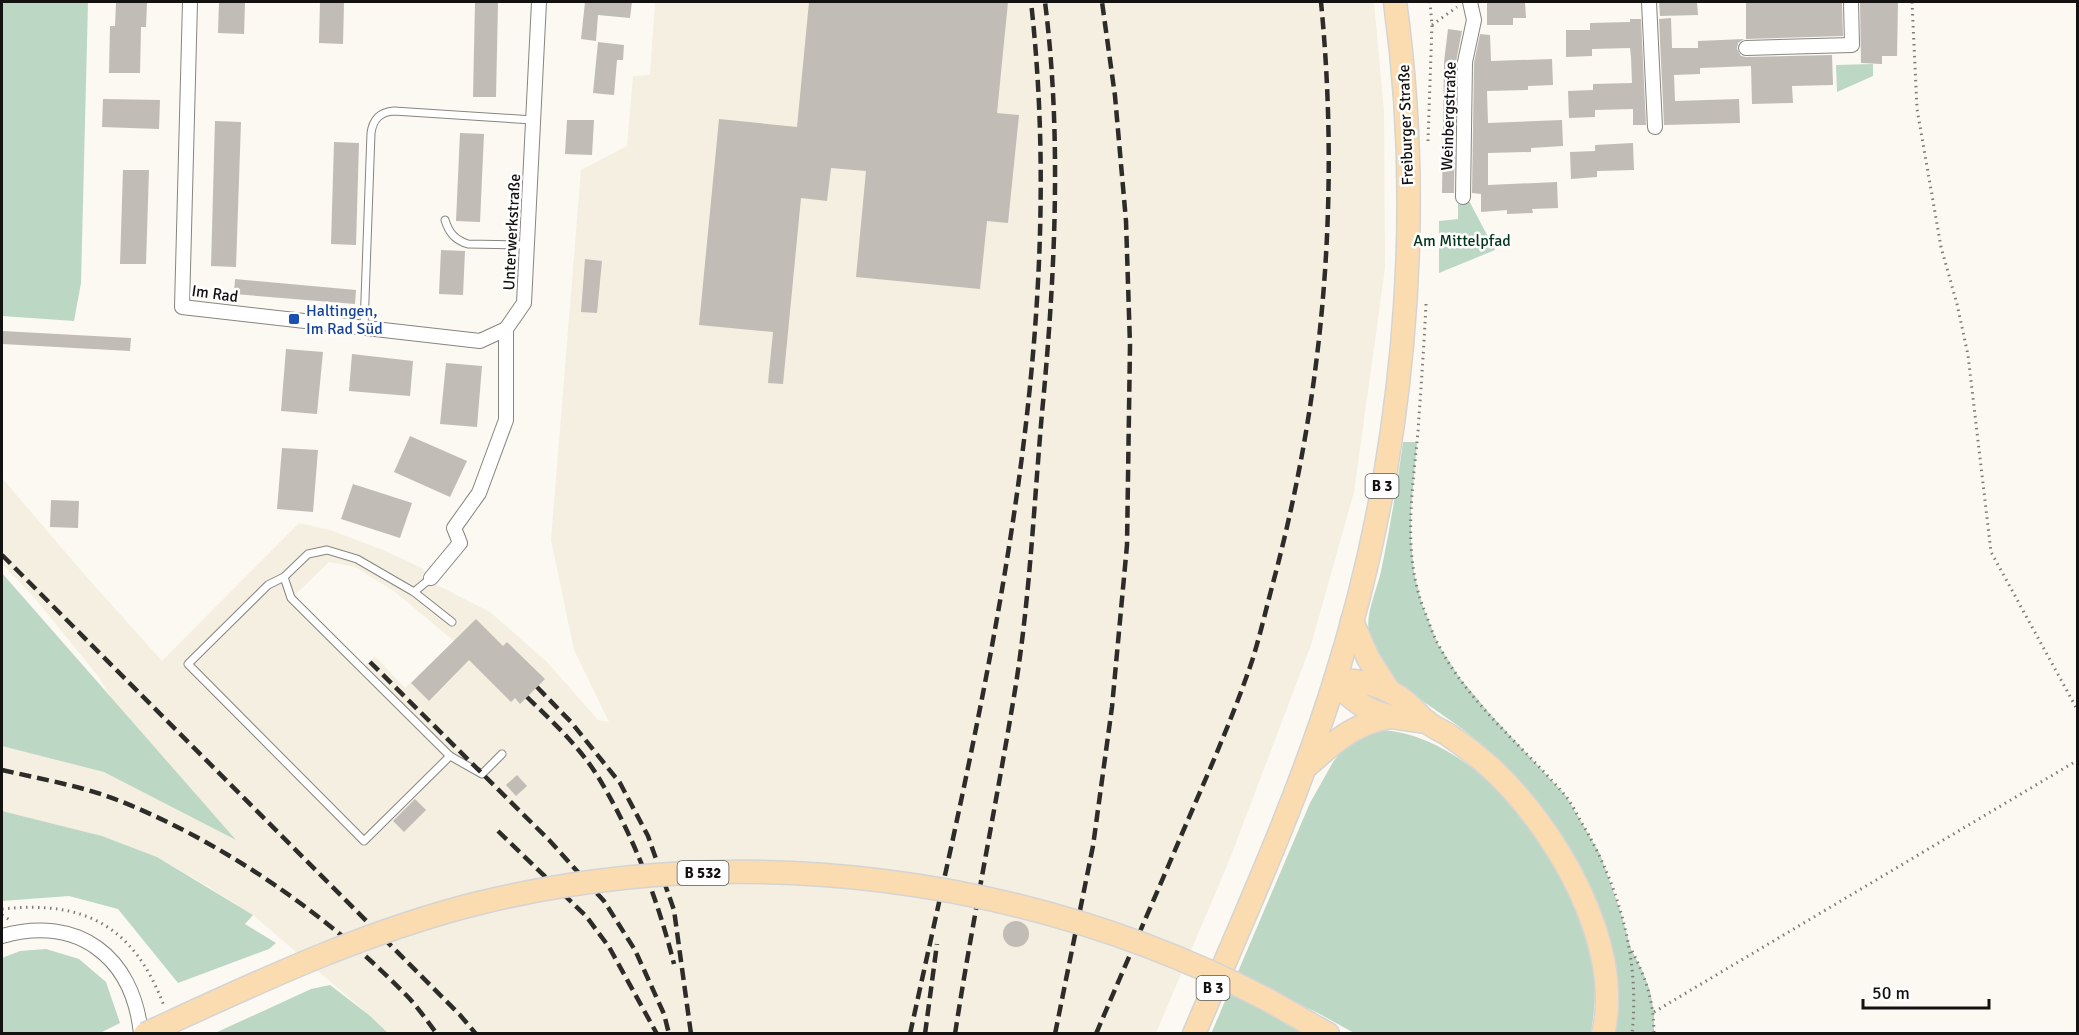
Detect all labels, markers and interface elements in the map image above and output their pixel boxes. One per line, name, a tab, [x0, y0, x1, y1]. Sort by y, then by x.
street label: Weinbergstraße	[1437, 61, 1461, 171]
street label: Freiburger Straße	[1394, 64, 1418, 186]
street label: Unterwerkstraße	[499, 173, 525, 291]
park label: Am Mittelpfad	[1413, 231, 1511, 251]
street label: Im Rad	[190, 281, 240, 307]
place label: Haltingen, Im Rad Süd	[306, 301, 383, 339]
marker: Haltingen, Im Rad Süd	[287, 312, 301, 326]
road number: B 3	[1366, 474, 1398, 498]
road number: B 532	[678, 861, 728, 885]
scale bar	[1863, 972, 1989, 1010]
road number: B 3	[1196, 976, 1230, 1000]
text: 50 m	[1872, 982, 1910, 1004]

